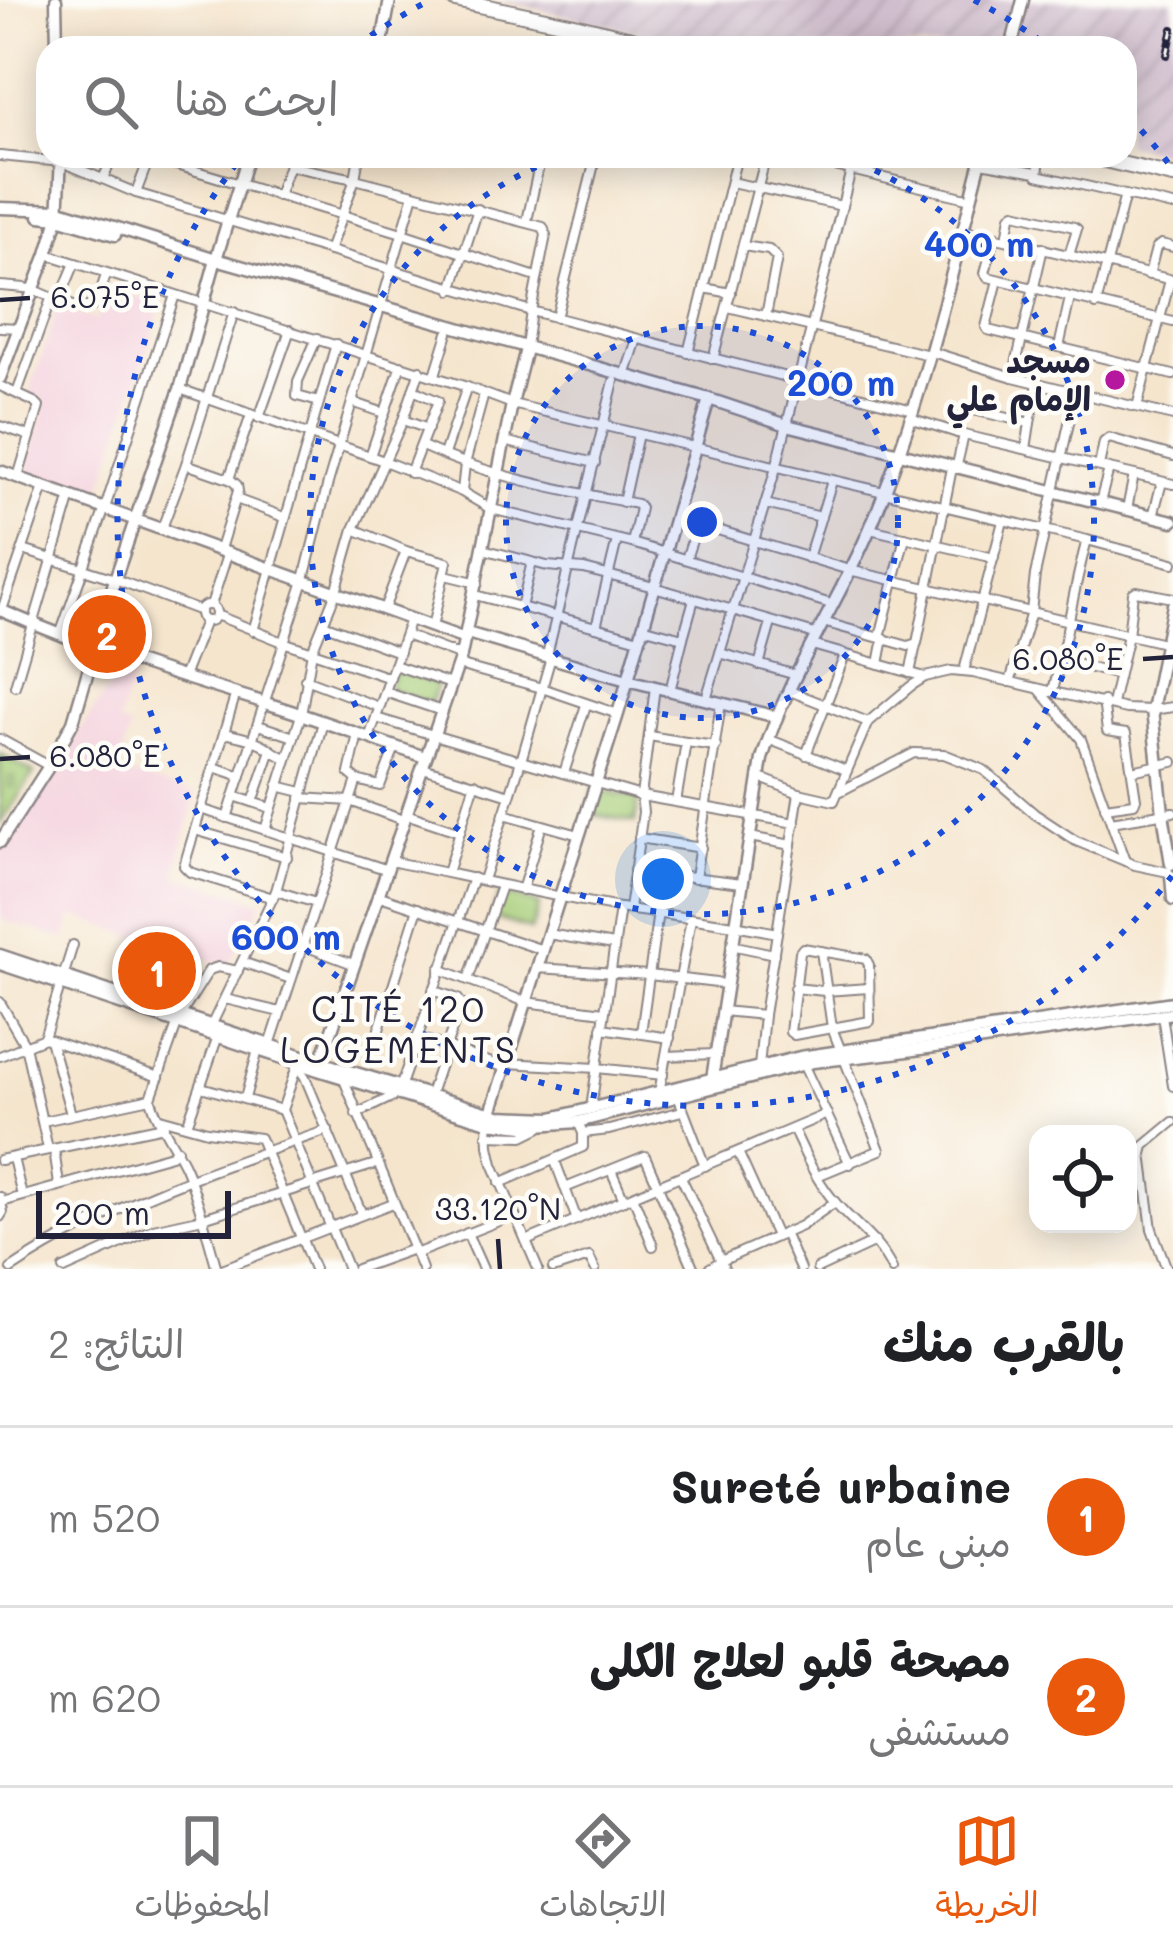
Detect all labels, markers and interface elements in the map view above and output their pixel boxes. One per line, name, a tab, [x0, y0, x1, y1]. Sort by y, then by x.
search box	[36, 36, 1137, 168]
text: ابحث هنا	[174, 68, 339, 126]
icon: search	[78, 69, 144, 135]
text: 400 m	[924, 219, 1034, 266]
text: 6.075°E	[51, 276, 159, 316]
place label: مسجد الإمام علي	[946, 338, 1091, 429]
text: 200 m	[787, 358, 895, 405]
marker: مسجد الإمام علي	[1102, 367, 1128, 393]
centre of rings	[681, 501, 723, 543]
pin: 2	[68, 589, 146, 679]
text: 6.080°E	[1013, 638, 1123, 678]
text: 6.080°E	[50, 735, 160, 775]
your location	[633, 849, 693, 909]
text: 600 m	[231, 912, 341, 959]
pin: 1	[118, 926, 196, 1016]
district label: CITÉ 120 LOGEMENTS	[280, 984, 518, 1072]
map controls	[1029, 1125, 1137, 1233]
button: locate	[1029, 1125, 1137, 1233]
scale bar	[36, 1185, 231, 1238]
text: 33.120°N	[435, 1188, 561, 1228]
text: 200 m	[54, 1190, 150, 1233]
text: بالقرب منك	[883, 1307, 1125, 1374]
text: النتائج: 2	[48, 1317, 184, 1368]
text: Sureté urbaine	[670, 1456, 1011, 1514]
text: 520 m	[48, 1491, 160, 1542]
text: 1	[1077, 1491, 1095, 1542]
text: مبنى عام	[865, 1516, 1011, 1567]
text: مصحة قلبو لعلاج الكلى	[589, 1630, 1011, 1688]
text: 620 m	[48, 1671, 161, 1722]
text: 2	[1075, 1671, 1097, 1722]
text: مستشفى	[868, 1704, 1011, 1755]
tab: المحفوظات	[134, 1808, 270, 1934]
tab: الاتجاهات	[539, 1808, 667, 1934]
tab: الخريطة	[936, 1808, 1039, 1934]

